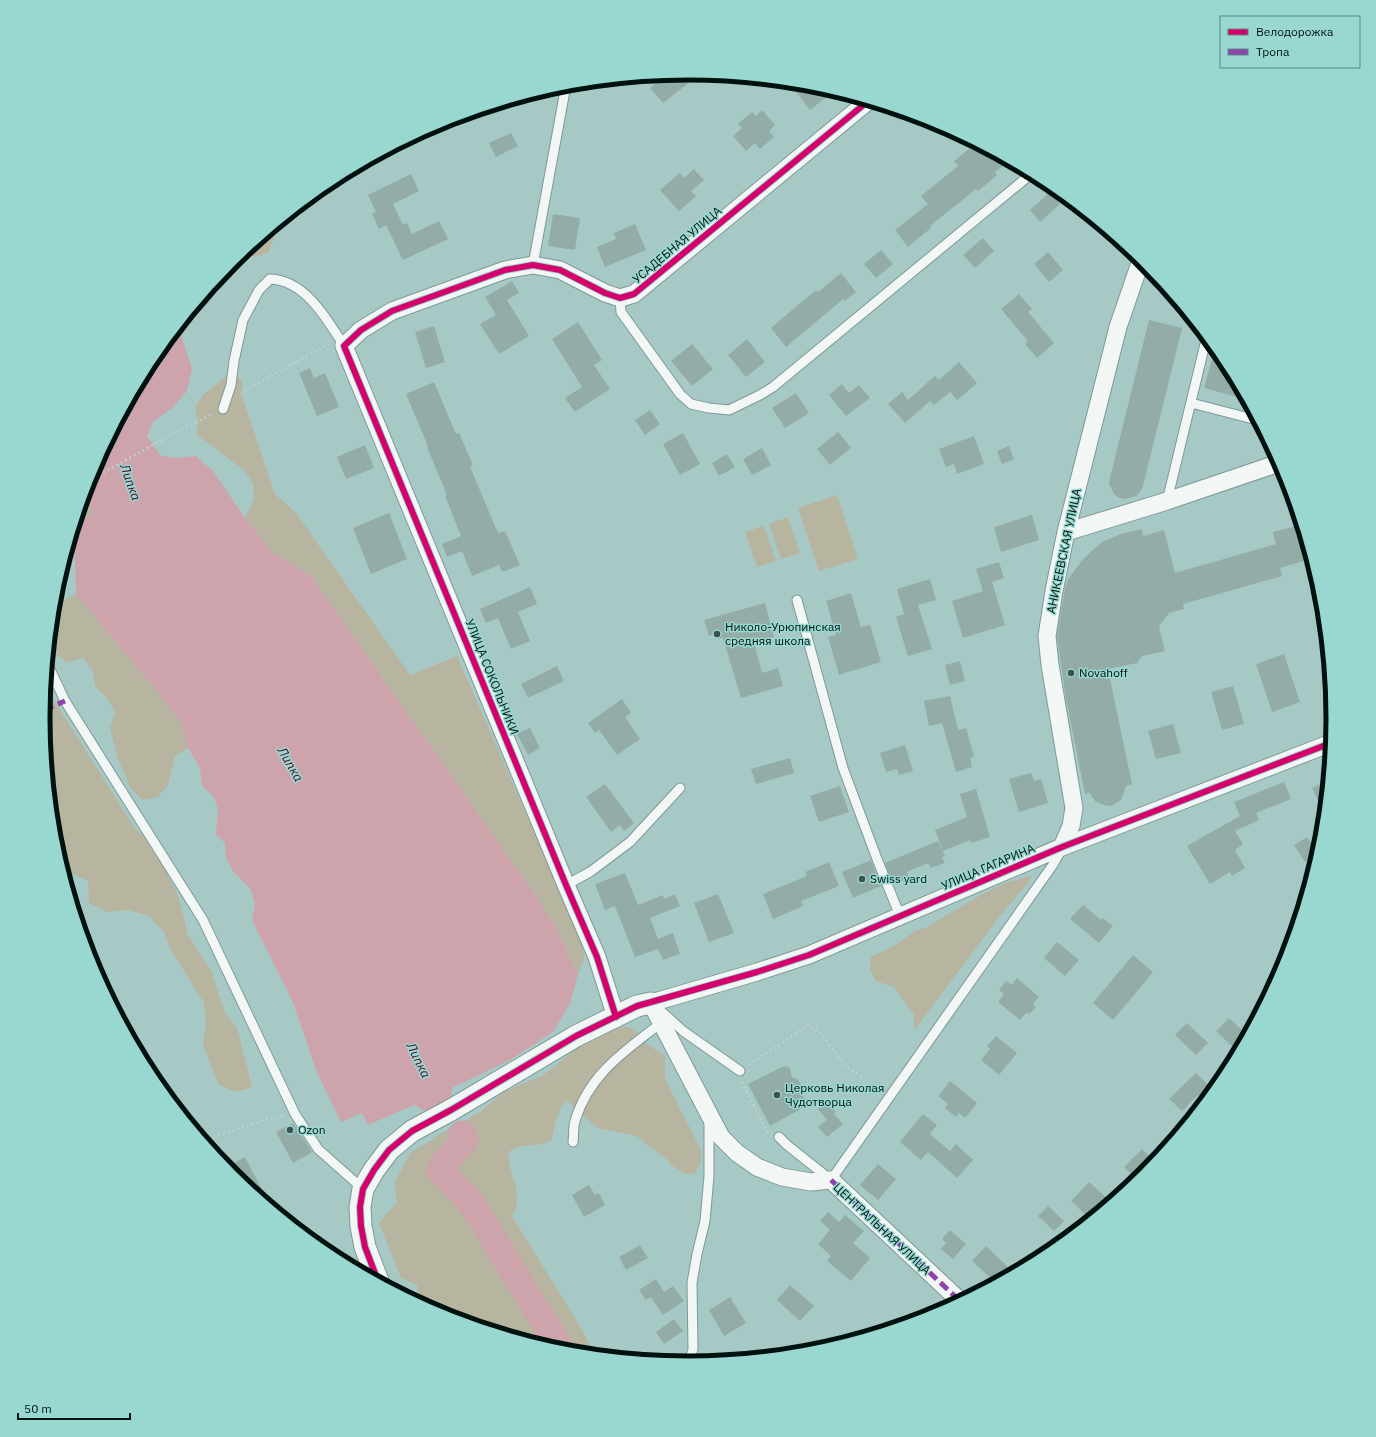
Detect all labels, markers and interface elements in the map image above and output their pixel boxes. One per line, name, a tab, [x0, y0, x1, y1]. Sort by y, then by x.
legend	[1220, 16, 1360, 68]
text: Велодорожка	[1256, 24, 1334, 39]
text: Тропа	[1256, 44, 1290, 59]
street label: УСАДЕБНАЯ УЛИЦА	[629, 203, 725, 286]
water label: Липка	[116, 461, 145, 503]
street label: АНИКЕЕВСКАЯ УЛИЦА	[1043, 487, 1084, 615]
street label: УЛИЦА СОКОЛЬНИКИ	[462, 617, 523, 737]
place label: Николо-Урюпинская средняя школа	[725, 619, 841, 648]
marker: Николо-Урюпинская средняя школа	[712, 629, 722, 639]
place label: Novahoff	[1079, 665, 1128, 680]
marker: Novahoff	[1066, 668, 1076, 678]
water label: Липка	[273, 743, 307, 785]
street label: УЛИЦА ГАГАРИНА	[939, 840, 1037, 893]
place label: Swiss yard	[870, 871, 927, 886]
marker: Swiss yard	[857, 874, 867, 884]
water label: Липка	[402, 1039, 434, 1081]
place label: Церковь Николая Чудотворца	[785, 1080, 884, 1109]
marker: Церковь Николая Чудотворца	[772, 1090, 782, 1100]
place label: Ozon	[298, 1122, 325, 1137]
marker: Ozon	[285, 1125, 295, 1135]
street label: ЦЕНТРАЛЬНАЯ УЛИЦА	[831, 1180, 934, 1278]
scale bar	[18, 1395, 130, 1421]
text: 50 m	[24, 1401, 52, 1416]

